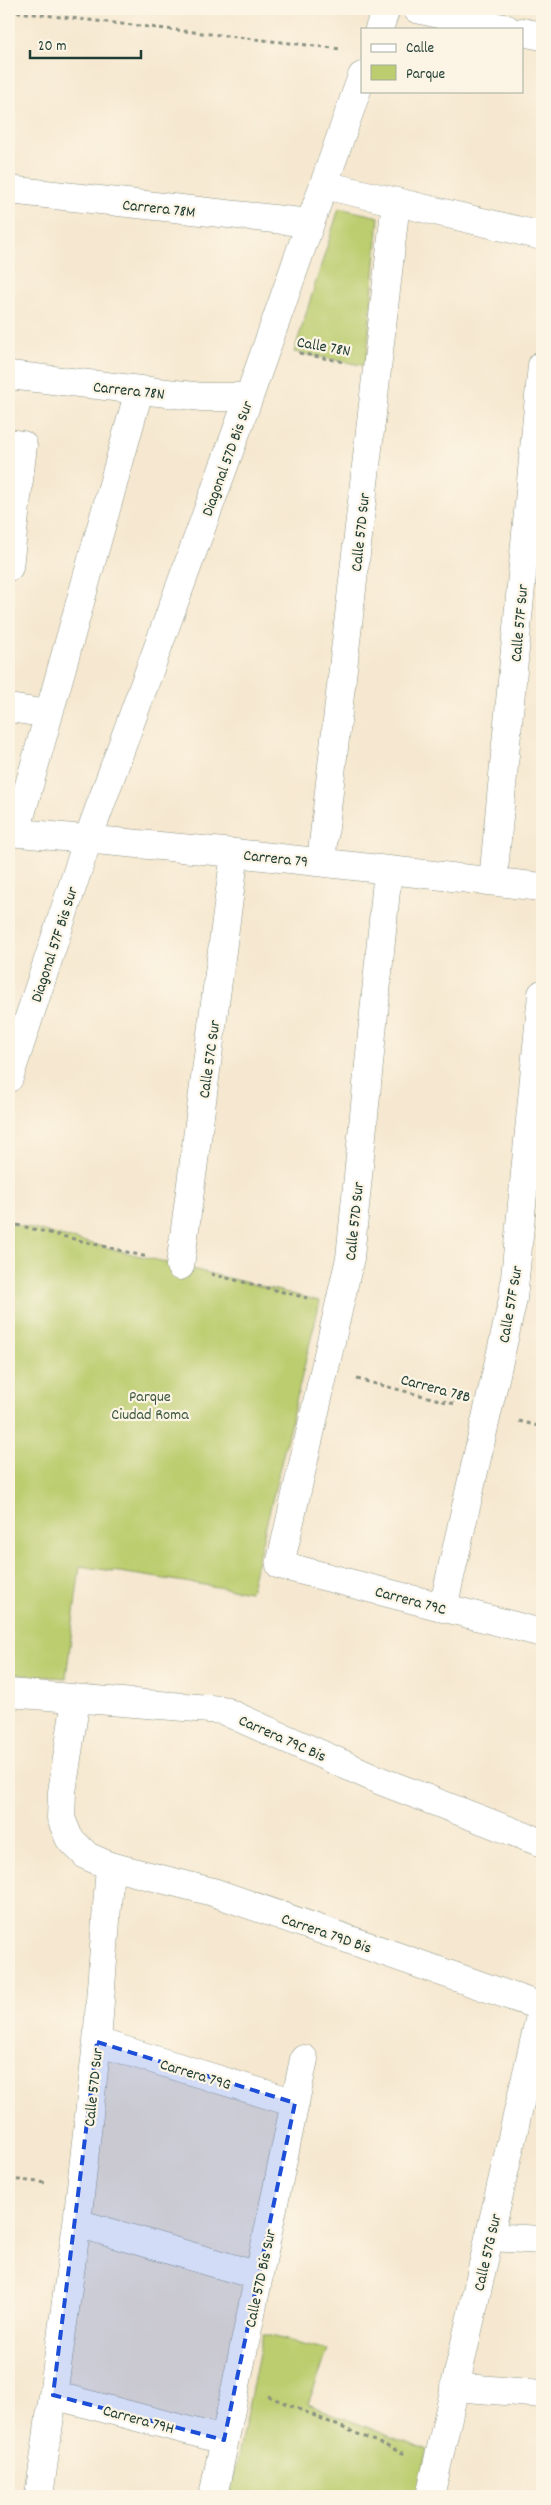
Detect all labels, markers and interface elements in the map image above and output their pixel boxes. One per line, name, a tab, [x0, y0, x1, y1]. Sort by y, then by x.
scale bar	[30, 28, 141, 60]
legend	[361, 28, 524, 92]
text: 20 m	[38, 36, 66, 58]
text: Calle	[406, 38, 435, 60]
text: Parque	[406, 64, 446, 86]
street label: Carrera 78M	[121, 194, 196, 225]
street label: Calle 78N	[295, 331, 352, 364]
street label: Carrera 78N	[92, 376, 166, 407]
street label: Diagonal 57D Bis Sur	[197, 398, 260, 520]
street label: Calle 57D Sur	[346, 492, 377, 573]
street label: Calle 57F Sur	[506, 583, 535, 663]
street label: Carrera 79	[242, 845, 309, 874]
street label: Diagonal 57F Bis Sur	[26, 884, 85, 1006]
street label: Calle 57C Sur	[194, 1019, 227, 1100]
street label: Calle 57D Sur	[340, 1181, 371, 1262]
street label: Calle 57F Sur	[493, 1264, 530, 1345]
street label: Carrera 78B	[398, 1369, 473, 1410]
park label: Parque Ciudad Roma	[111, 1386, 189, 1427]
street label: Carrera 79C	[372, 1581, 449, 1622]
street label: Carrera 79C Bis	[235, 1710, 330, 1769]
street label: Carrera 79D Bis	[278, 1908, 375, 1961]
street label: Calle 57D Sur	[79, 2047, 110, 2128]
street label: Carrera 79G	[157, 2054, 234, 2097]
street label: Calle 57G Sur	[468, 2211, 509, 2294]
street label: Calle 57D Bis Sur	[240, 2227, 283, 2330]
street label: Carrera 79H	[100, 2400, 177, 2441]

